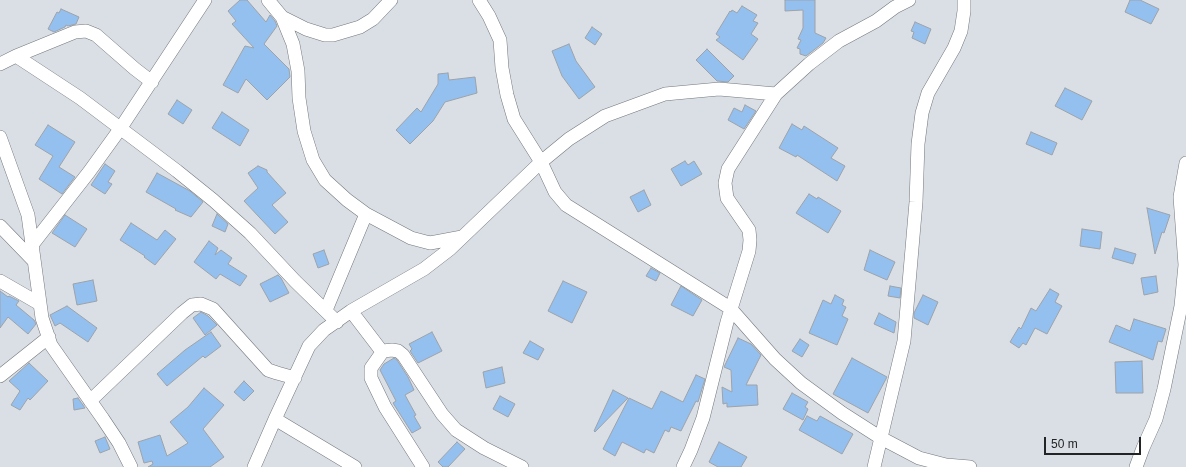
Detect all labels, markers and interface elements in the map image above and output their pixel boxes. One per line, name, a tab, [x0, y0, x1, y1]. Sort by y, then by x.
scale bar	[1046, 429, 1143, 455]
text: 50 m	[1051, 437, 1078, 451]

